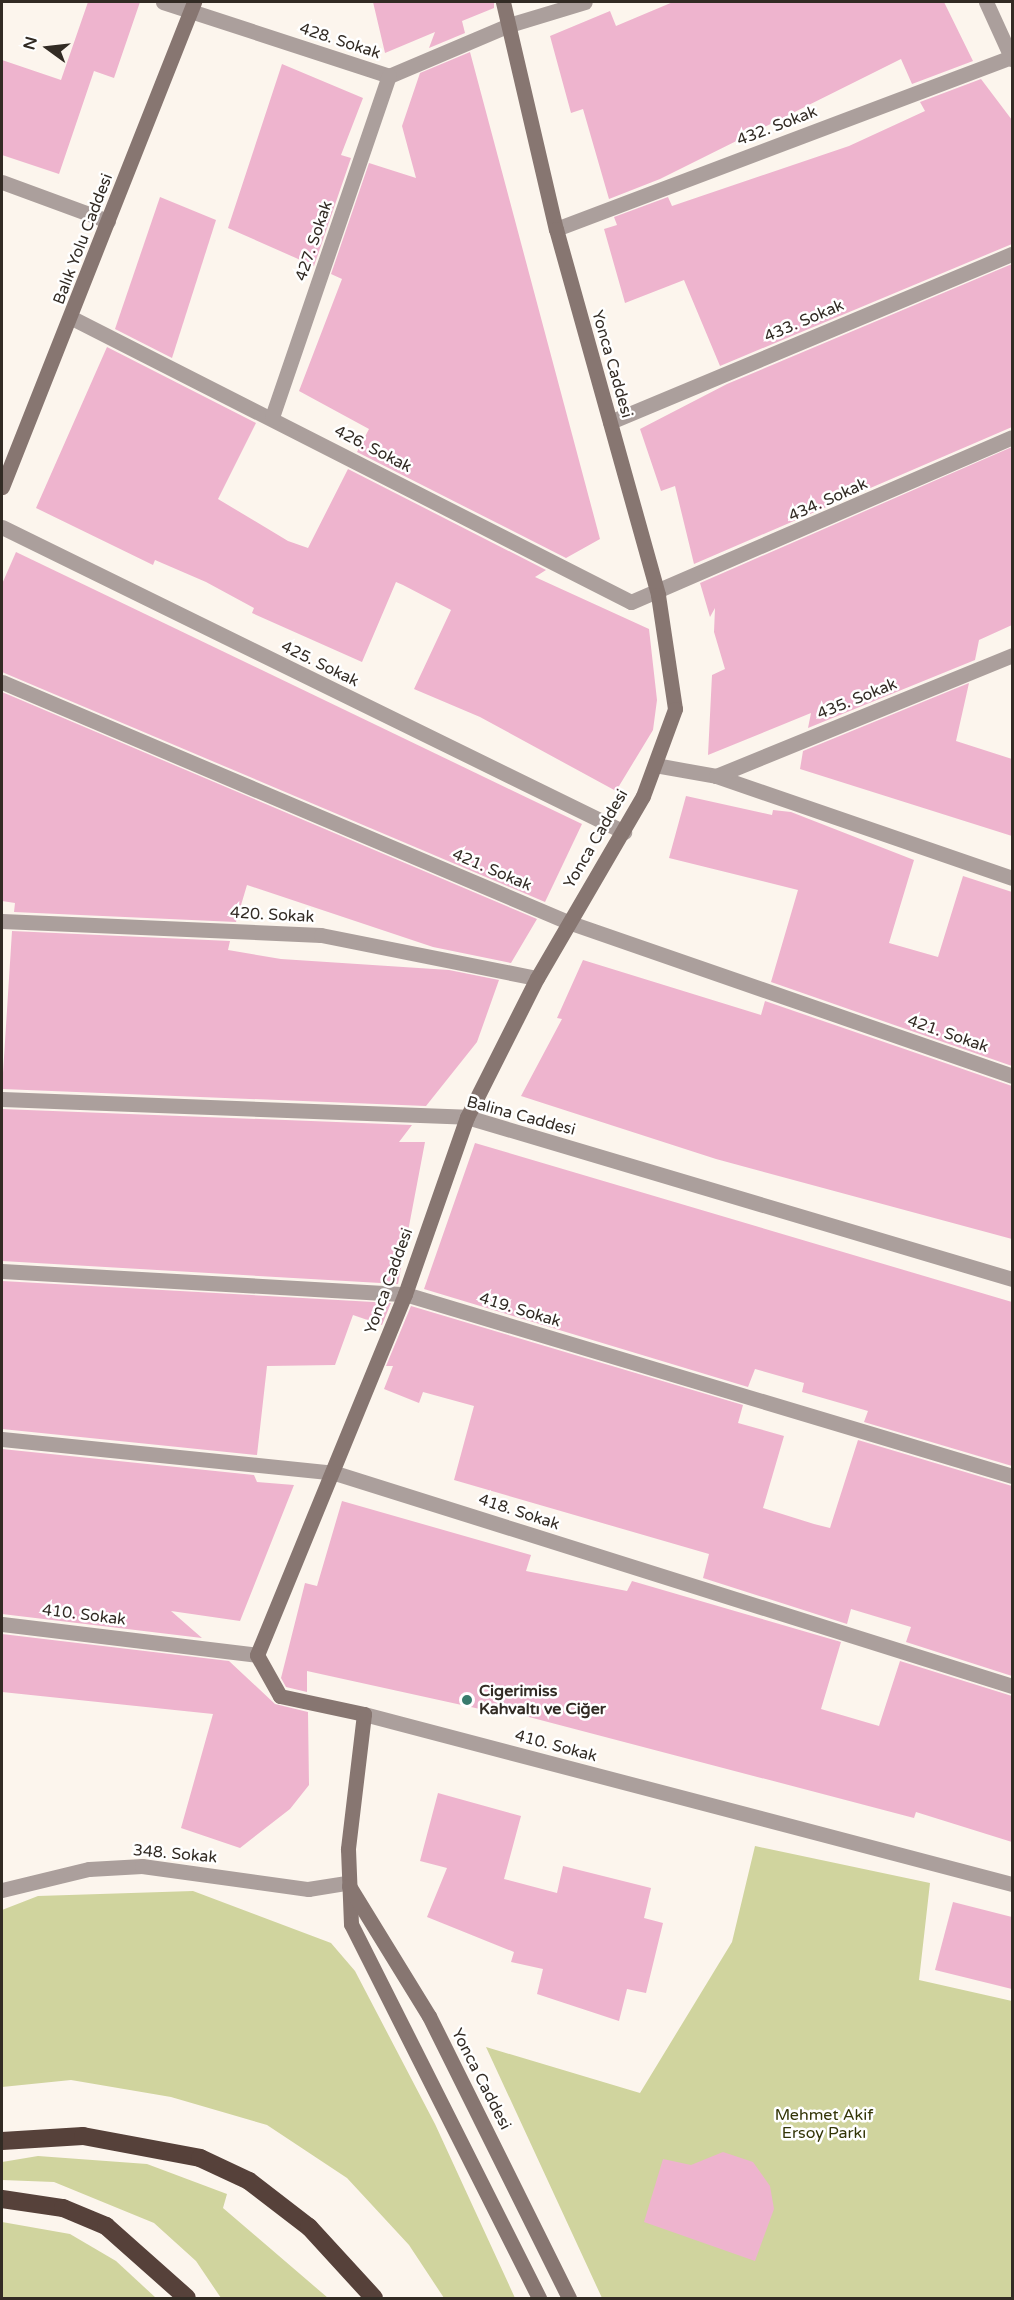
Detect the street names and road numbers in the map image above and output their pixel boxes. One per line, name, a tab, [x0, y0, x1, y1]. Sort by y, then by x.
street label: 428. Sokak	[297, 19, 383, 63]
street label: 432. Sokak	[734, 102, 820, 150]
street label: Balık Yolu Caddesi	[49, 171, 117, 307]
street label: 427. Sokak	[291, 198, 337, 284]
street label: 433. Sokak	[761, 296, 847, 346]
street label: Yonca Caddesi	[587, 308, 637, 420]
street label: 426. Sokak	[331, 421, 415, 477]
street label: 434. Sokak	[786, 474, 870, 526]
street label: 425. Sokak	[278, 637, 362, 691]
street label: 435. Sokak	[814, 674, 900, 724]
street label: Yonca Caddesi	[560, 786, 632, 892]
street label: 421. Sokak	[449, 845, 535, 895]
street label: 420. Sokak	[229, 903, 315, 927]
street label: 421. Sokak	[905, 1011, 991, 1057]
street label: Balina Caddesi	[464, 1092, 578, 1140]
street label: Yonca Caddesi	[361, 1225, 417, 1337]
street label: 419. Sokak	[477, 1288, 563, 1332]
street label: 418. Sokak	[476, 1490, 562, 1534]
street label: 410. Sokak	[41, 1600, 127, 1630]
street label: 410. Sokak	[513, 1726, 599, 1766]
street label: 348. Sokak	[132, 1841, 218, 1867]
street label: Yonca Caddesi	[447, 2025, 515, 2133]

